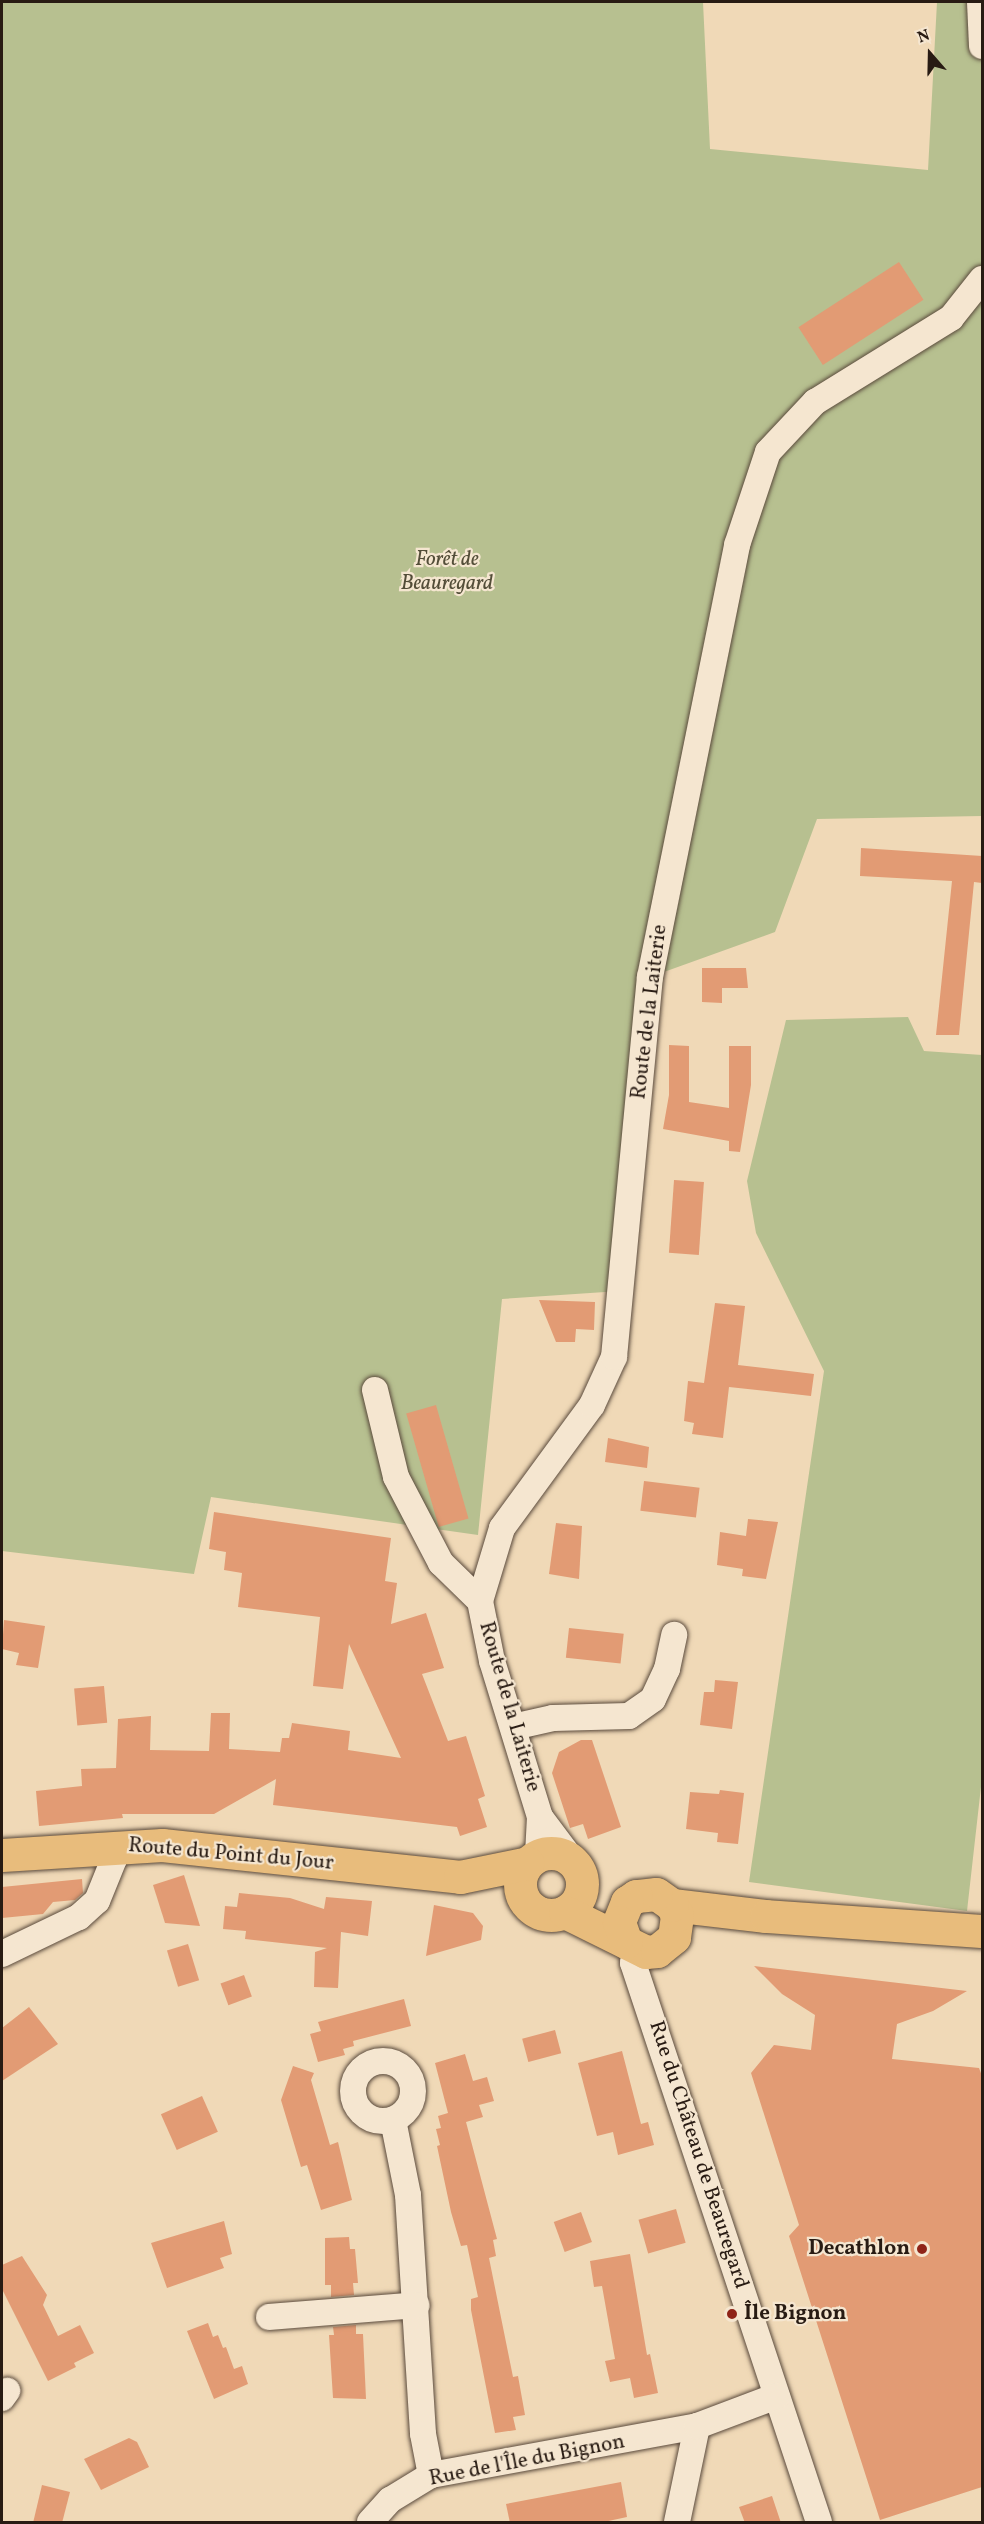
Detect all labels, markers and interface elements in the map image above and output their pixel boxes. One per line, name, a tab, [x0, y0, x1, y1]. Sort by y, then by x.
north arrow	[900, 24, 960, 84]
text: N	[915, 25, 933, 49]
park label: Forêt de Beauregard	[401, 547, 493, 597]
street label: Route de la Laiterie	[627, 923, 673, 1101]
street label: Route de la Laiterie	[473, 1619, 545, 1795]
street label: Route du Point du Jour	[127, 1833, 335, 1877]
street label: Rue du Château de Beauregard	[643, 2018, 753, 2292]
place label: Decathlon	[808, 2236, 910, 2262]
marker: Decathlon	[915, 2242, 929, 2256]
place label: Île Bignon	[744, 2301, 846, 2327]
marker: Île Bignon	[725, 2307, 739, 2321]
street label: Rue de l'Île du Bignon	[427, 2430, 627, 2492]

